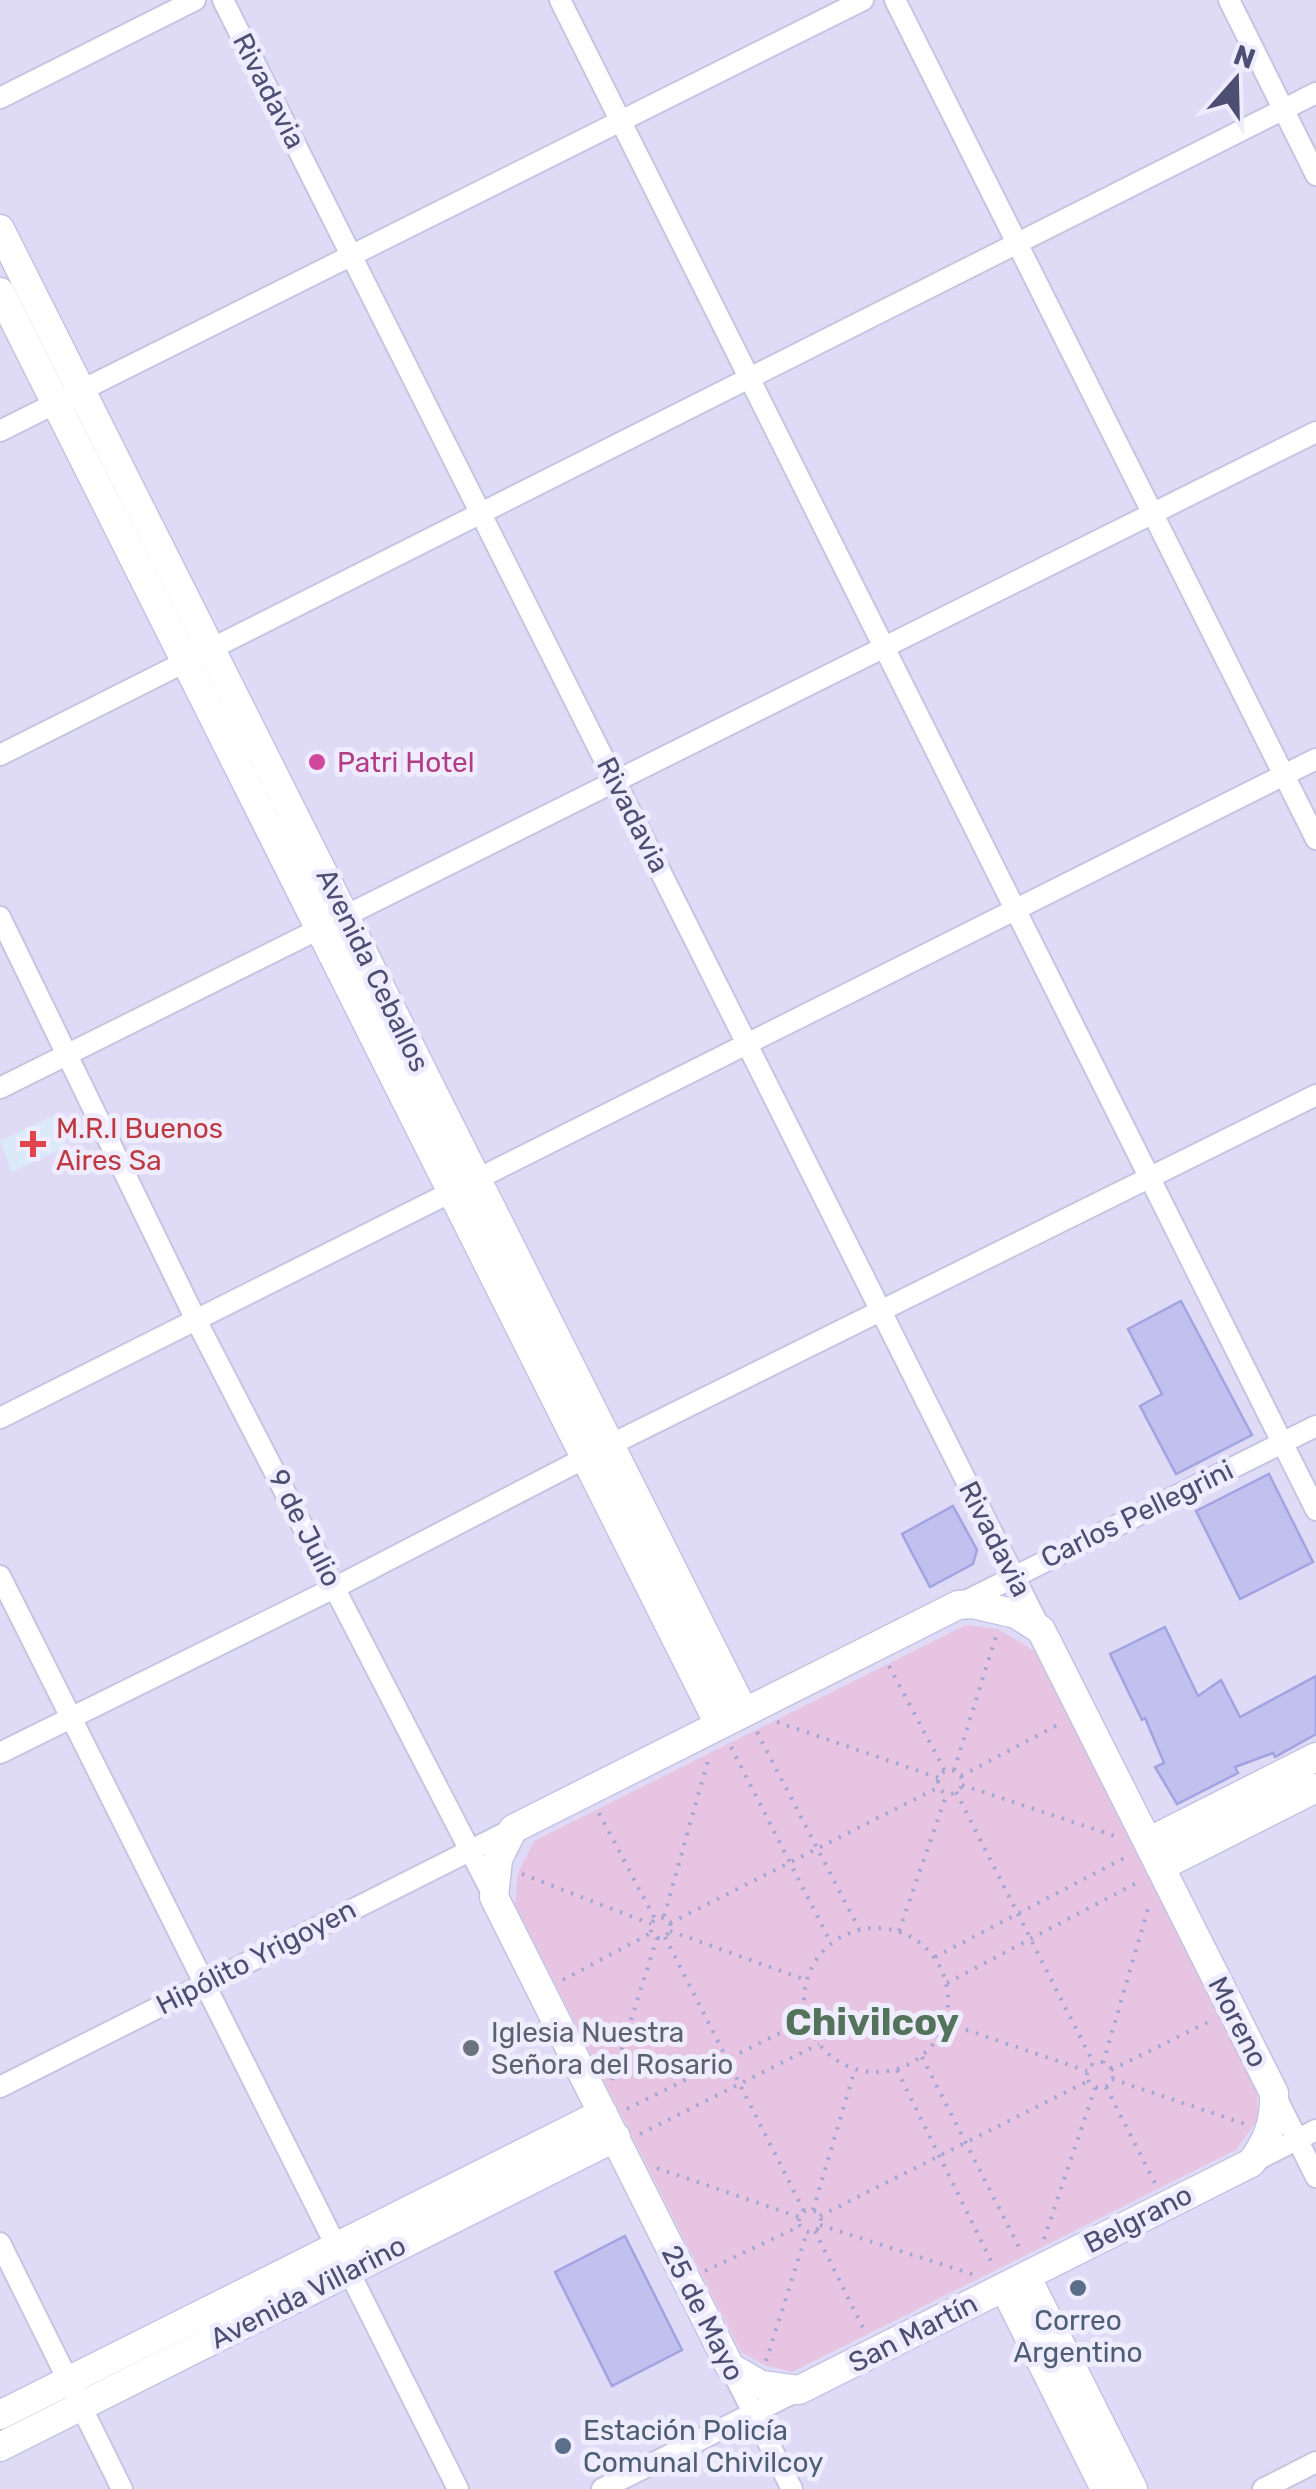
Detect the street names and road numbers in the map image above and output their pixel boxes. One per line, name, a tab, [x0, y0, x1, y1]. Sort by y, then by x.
street label: Rivadavia	[226, 28, 312, 154]
street label: Rivadavia	[590, 752, 676, 878]
street label: Avenida Ceballos	[310, 863, 436, 1077]
street label: Carlos Pellegrini	[1036, 1453, 1238, 1575]
street label: 9 de Julio	[262, 1464, 348, 1592]
street label: Rivadavia	[952, 1476, 1038, 1602]
street label: Hipólito Yrigoyen	[151, 1892, 361, 2022]
street label: Moreno	[1201, 1971, 1275, 2073]
street label: Belgrano	[1078, 2178, 1198, 2260]
street label: Avenida Villarino	[205, 2228, 411, 2356]
street label: 25 de Mayo	[655, 2240, 751, 2386]
street label: San Martín	[843, 2287, 983, 2379]

